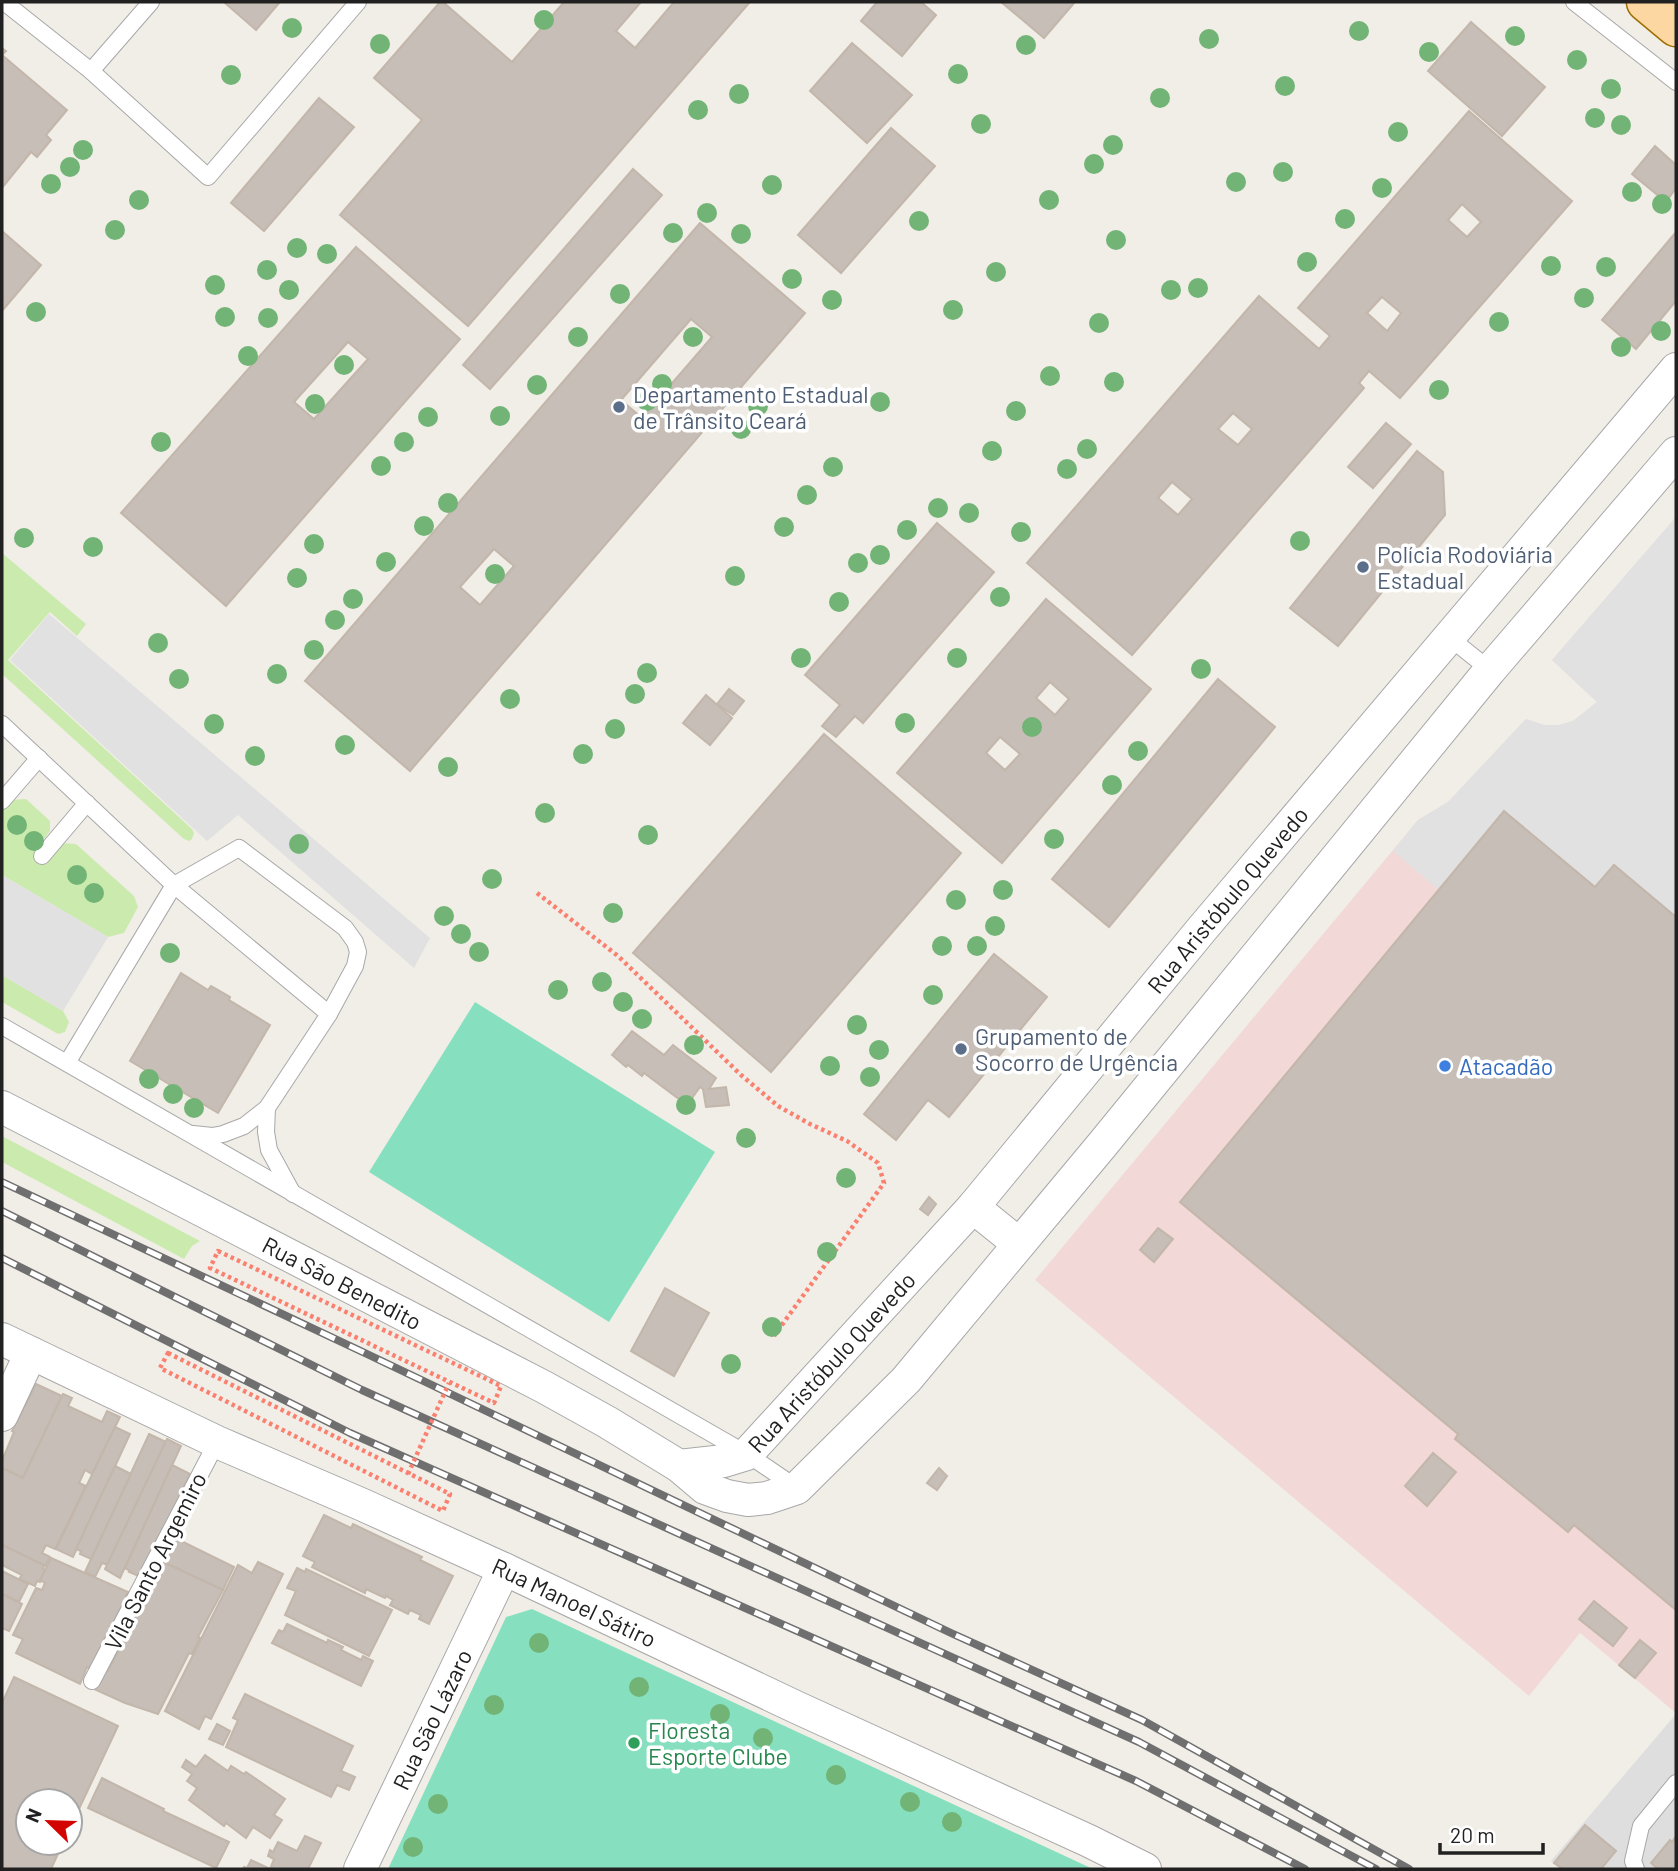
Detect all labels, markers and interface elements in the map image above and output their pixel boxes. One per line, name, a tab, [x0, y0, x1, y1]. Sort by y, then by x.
place label: Departamento Estadual de Trânsito Ceará	[633, 380, 868, 434]
marker: Departamento Estadual de Trânsito Ceará	[611, 399, 627, 415]
place label: Polícia Rodoviária Estadual	[1377, 540, 1553, 594]
marker: Polícia Rodoviária Estadual	[1355, 559, 1371, 575]
street label: Rua Aristóbulo Quevedo	[1141, 801, 1314, 999]
place label: Grupamento de Socorro de Urgência	[975, 1022, 1178, 1076]
marker: Grupamento de Socorro de Urgência	[953, 1041, 969, 1057]
place label: Atacadão	[1459, 1052, 1553, 1080]
marker: Atacadão	[1437, 1058, 1453, 1074]
street label: Rua São Benedito	[258, 1230, 426, 1335]
street label: Rua Aristóbulo Quevedo	[741, 1266, 921, 1458]
street label: Vila Santo Argemiro	[98, 1467, 212, 1655]
street label: Rua Manoel Sátiro	[488, 1552, 661, 1653]
street label: Rua São Lázaro	[386, 1645, 477, 1794]
place label: Floresta Esporte Clube	[648, 1716, 788, 1770]
marker: Floresta Esporte Clube	[626, 1735, 642, 1751]
north arrow	[14, 1787, 84, 1857]
text: N	[20, 1805, 46, 1825]
scale bar	[1440, 1812, 1543, 1856]
text: 20 m	[1450, 1822, 1495, 1847]

